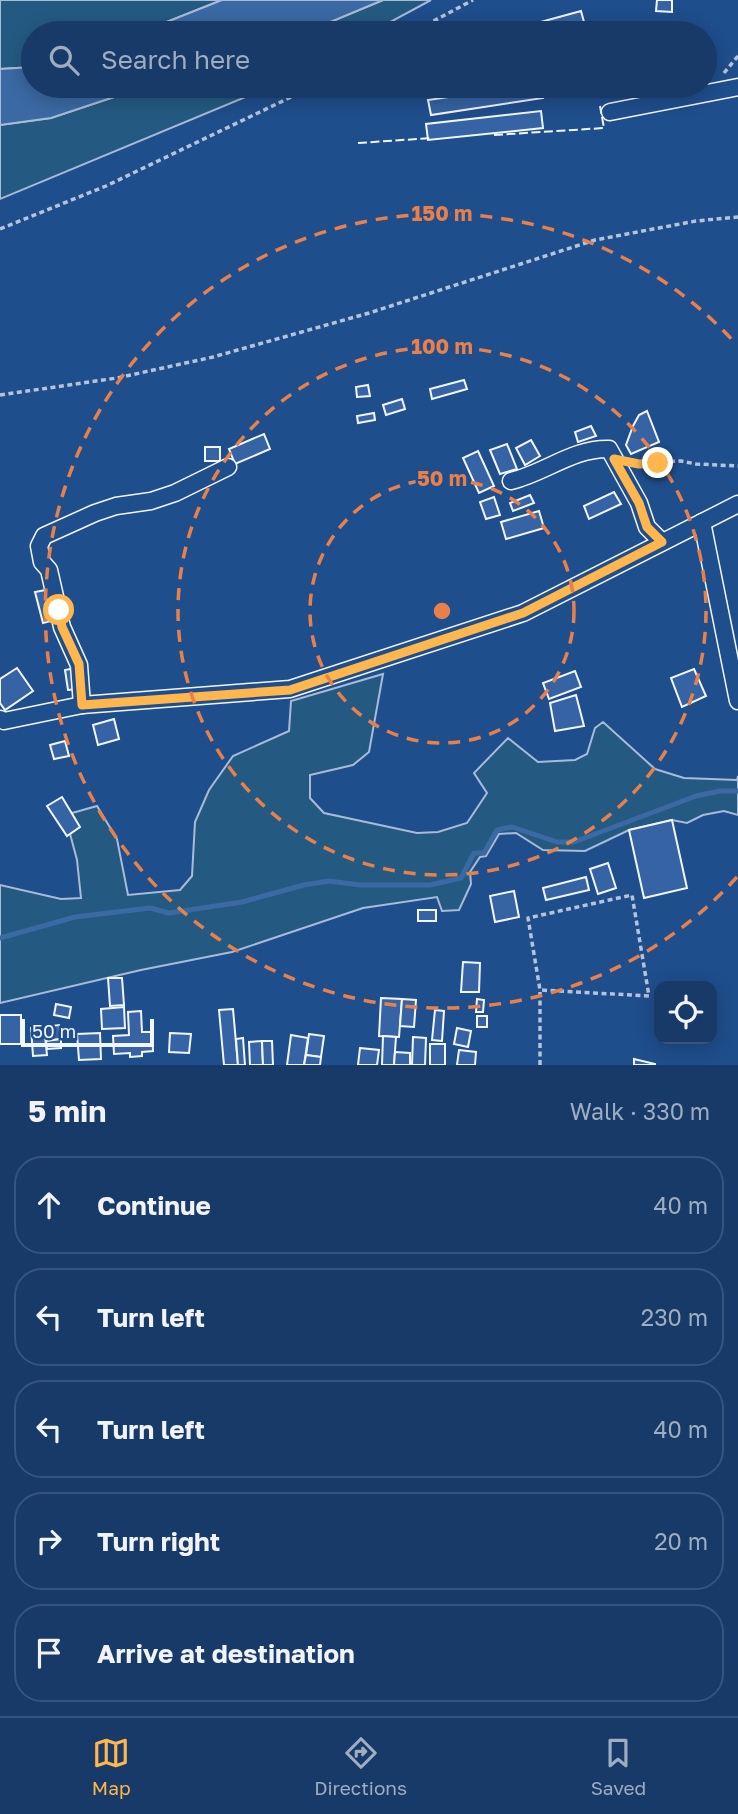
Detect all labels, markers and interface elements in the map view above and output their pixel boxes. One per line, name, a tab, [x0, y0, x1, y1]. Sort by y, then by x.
search box	[21, 21, 717, 98]
icon: search	[45, 41, 83, 79]
text: Search here	[101, 44, 250, 75]
text: 150 m	[412, 200, 472, 226]
text: 100 m	[411, 333, 473, 359]
route end	[642, 447, 673, 478]
text: 50 m	[417, 465, 467, 491]
route start	[43, 594, 74, 625]
centre of rings	[430, 599, 454, 623]
map controls	[654, 981, 717, 1044]
button: locate	[654, 981, 717, 1044]
scale bar	[21, 1016, 154, 1048]
text: 50 m	[32, 1019, 76, 1042]
text: 5 min	[28, 1093, 106, 1129]
text: Walk · 330 m	[570, 1097, 710, 1125]
icon: ahead	[30, 1186, 68, 1224]
text: Continue	[97, 1190, 211, 1221]
text: 40 m	[654, 1191, 708, 1219]
icon: left	[30, 1298, 68, 1336]
text: Turn left	[97, 1302, 205, 1333]
text: 230 m	[641, 1303, 708, 1331]
icon: left	[30, 1410, 68, 1448]
text: Turn left	[97, 1414, 205, 1445]
text: 40 m	[654, 1415, 708, 1443]
icon: right	[30, 1522, 68, 1560]
text: Turn right	[97, 1526, 220, 1557]
text: 20 m	[654, 1527, 708, 1555]
icon: arrive	[30, 1634, 68, 1672]
text: Arrive at destination	[97, 1638, 355, 1669]
tab: Map	[92, 1734, 131, 1799]
tab: Directions	[314, 1734, 407, 1799]
tab: Saved	[591, 1734, 646, 1799]

